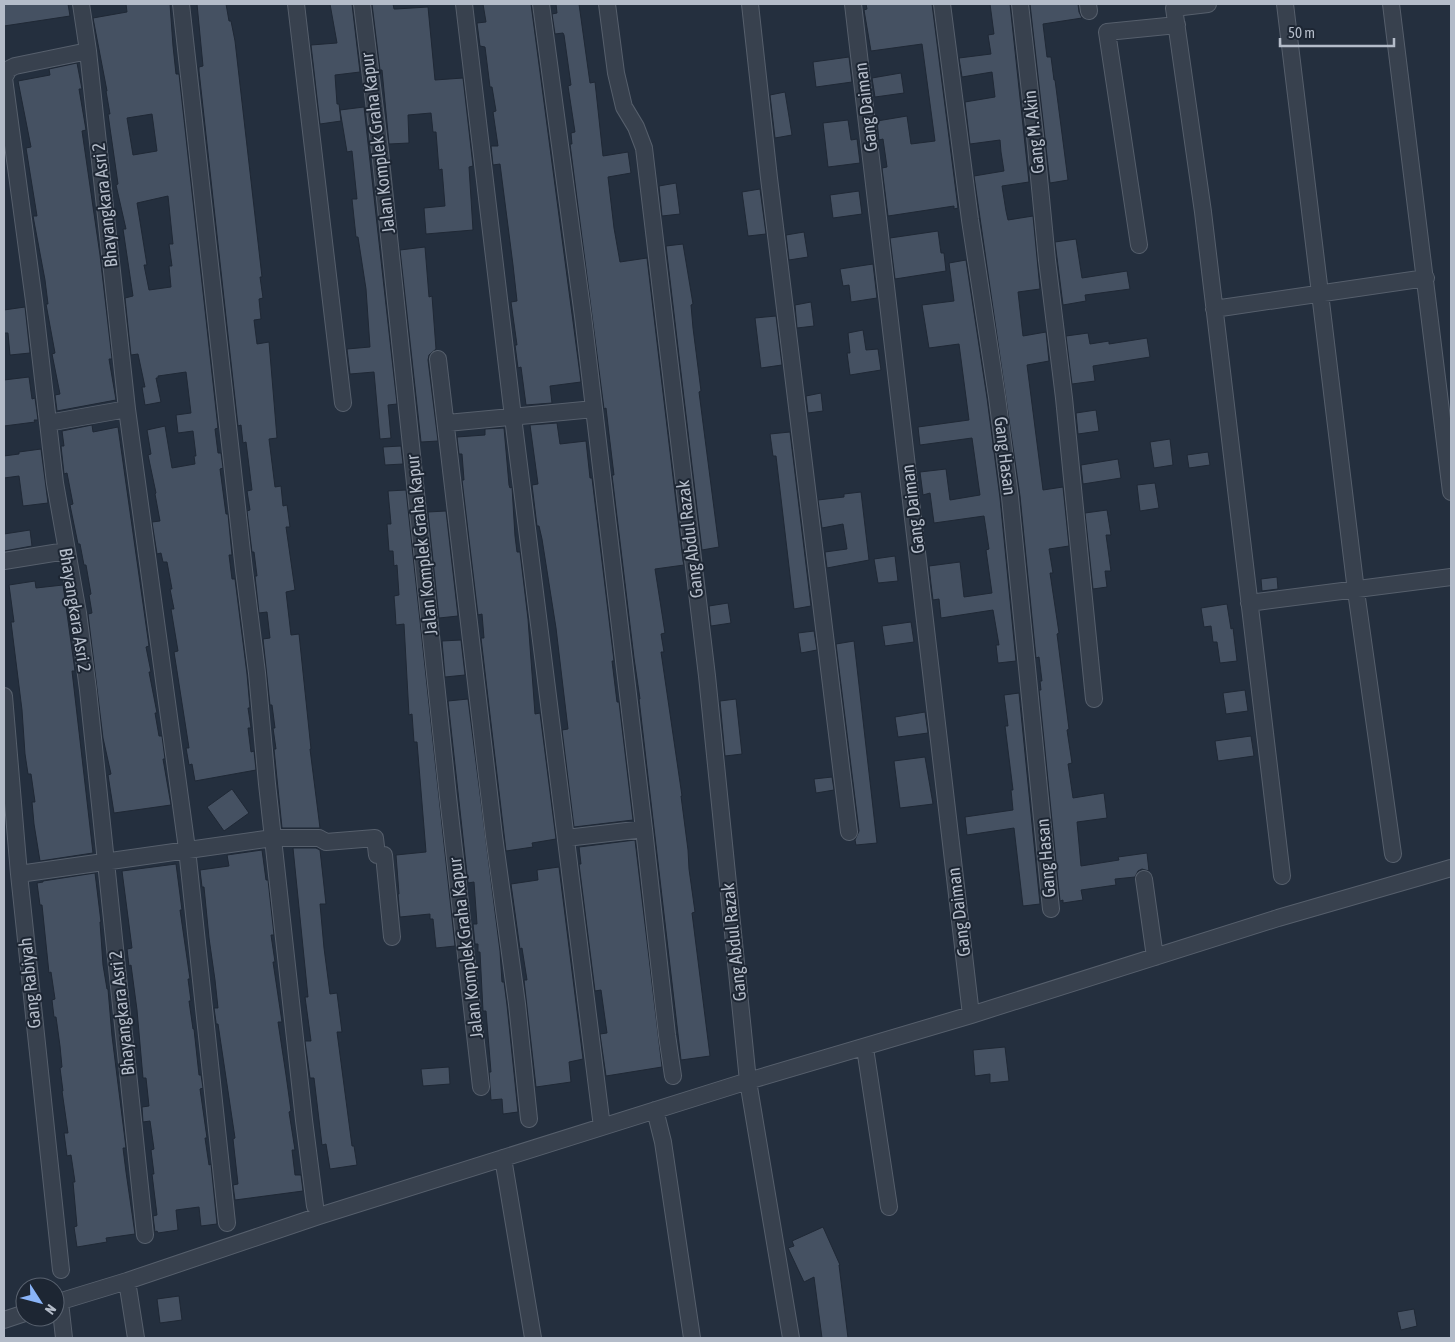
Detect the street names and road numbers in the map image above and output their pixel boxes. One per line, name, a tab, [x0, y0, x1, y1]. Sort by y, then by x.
street label: Jalan Komplek Graha Kapur	[356, 51, 399, 235]
street label: Gang Daiman	[850, 61, 881, 153]
street label: Gang M. Akin	[1019, 89, 1048, 175]
street label: Bhayangkara Asri 2	[88, 142, 121, 268]
street label: Gang Hasan	[990, 415, 1021, 496]
street label: Jalan Komplek Graha Kapur	[401, 453, 441, 637]
street label: Gang Daiman	[897, 463, 928, 555]
street label: Gang Abdul Razak	[672, 479, 707, 599]
street label: Bhayangkara Asri 2	[55, 546, 96, 673]
street label: Gang Hasan	[1032, 818, 1059, 898]
street label: Jalan Komplek Graha Kapur	[444, 856, 487, 1040]
street label: Gang Daiman	[943, 866, 974, 958]
street label: Gang Abdul Razak	[717, 882, 750, 1002]
street label: Gang Rabiyah	[14, 937, 45, 1030]
street label: Bhayangkara Asri 2	[105, 950, 138, 1076]

